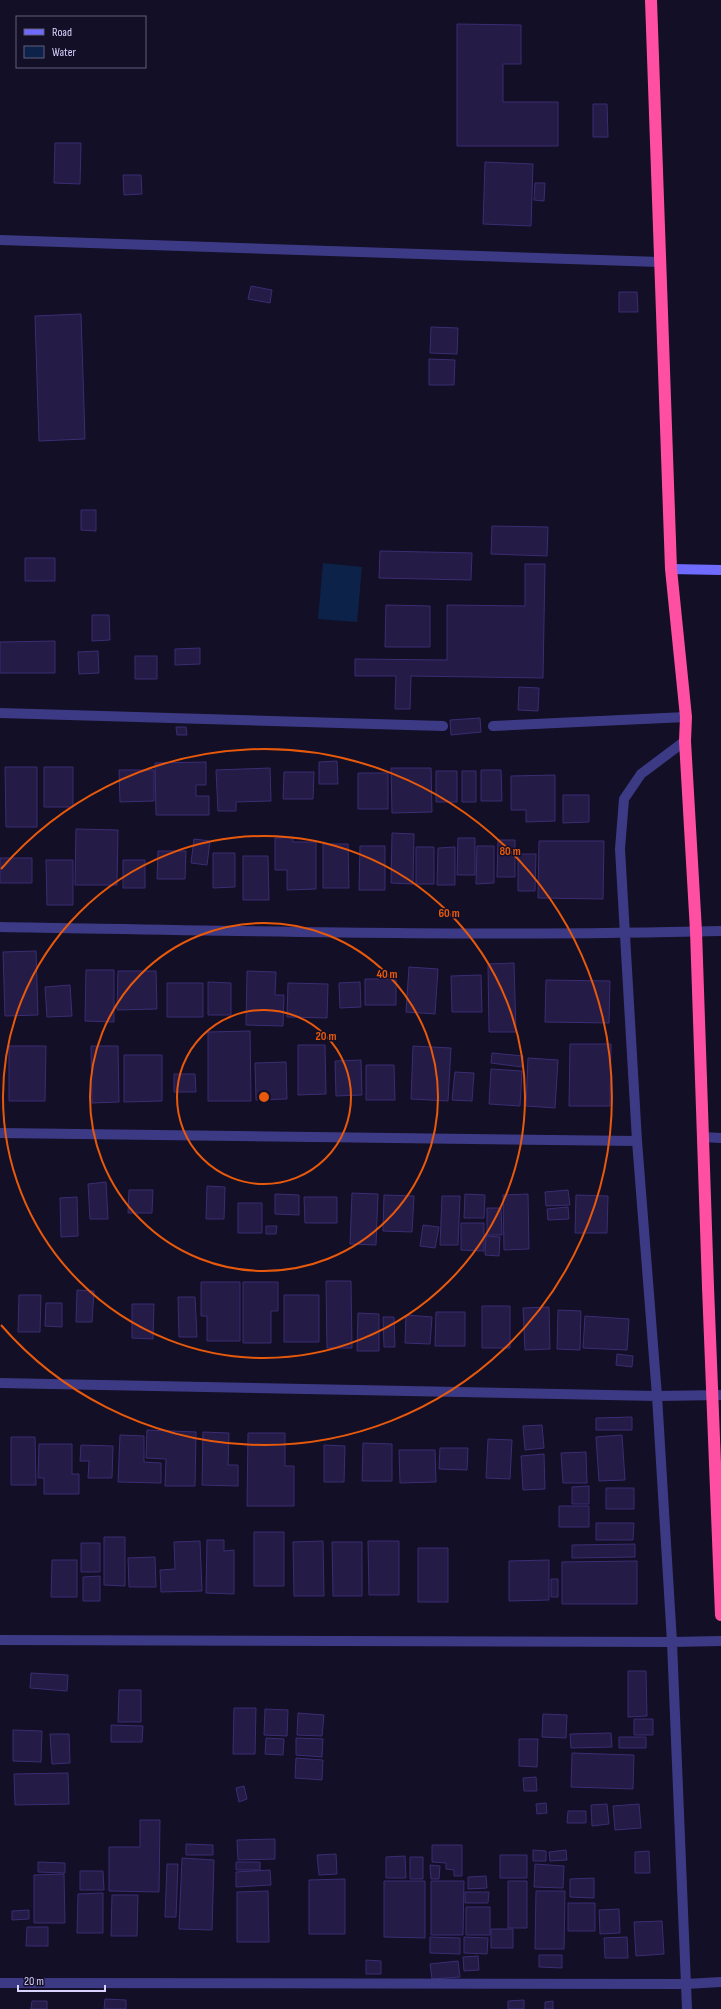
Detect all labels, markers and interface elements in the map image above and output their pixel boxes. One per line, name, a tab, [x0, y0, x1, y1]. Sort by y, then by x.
legend	[16, 16, 146, 68]
text: Road	[52, 25, 72, 40]
text: Water	[52, 45, 76, 60]
text: 80 m	[499, 844, 521, 859]
text: 60 m	[438, 906, 460, 921]
text: 40 m	[376, 967, 398, 982]
text: 20 m	[316, 1029, 336, 1044]
centre of rings	[257, 1090, 271, 1104]
scale bar	[18, 1967, 105, 1993]
text: 20 m	[24, 1974, 44, 1989]

